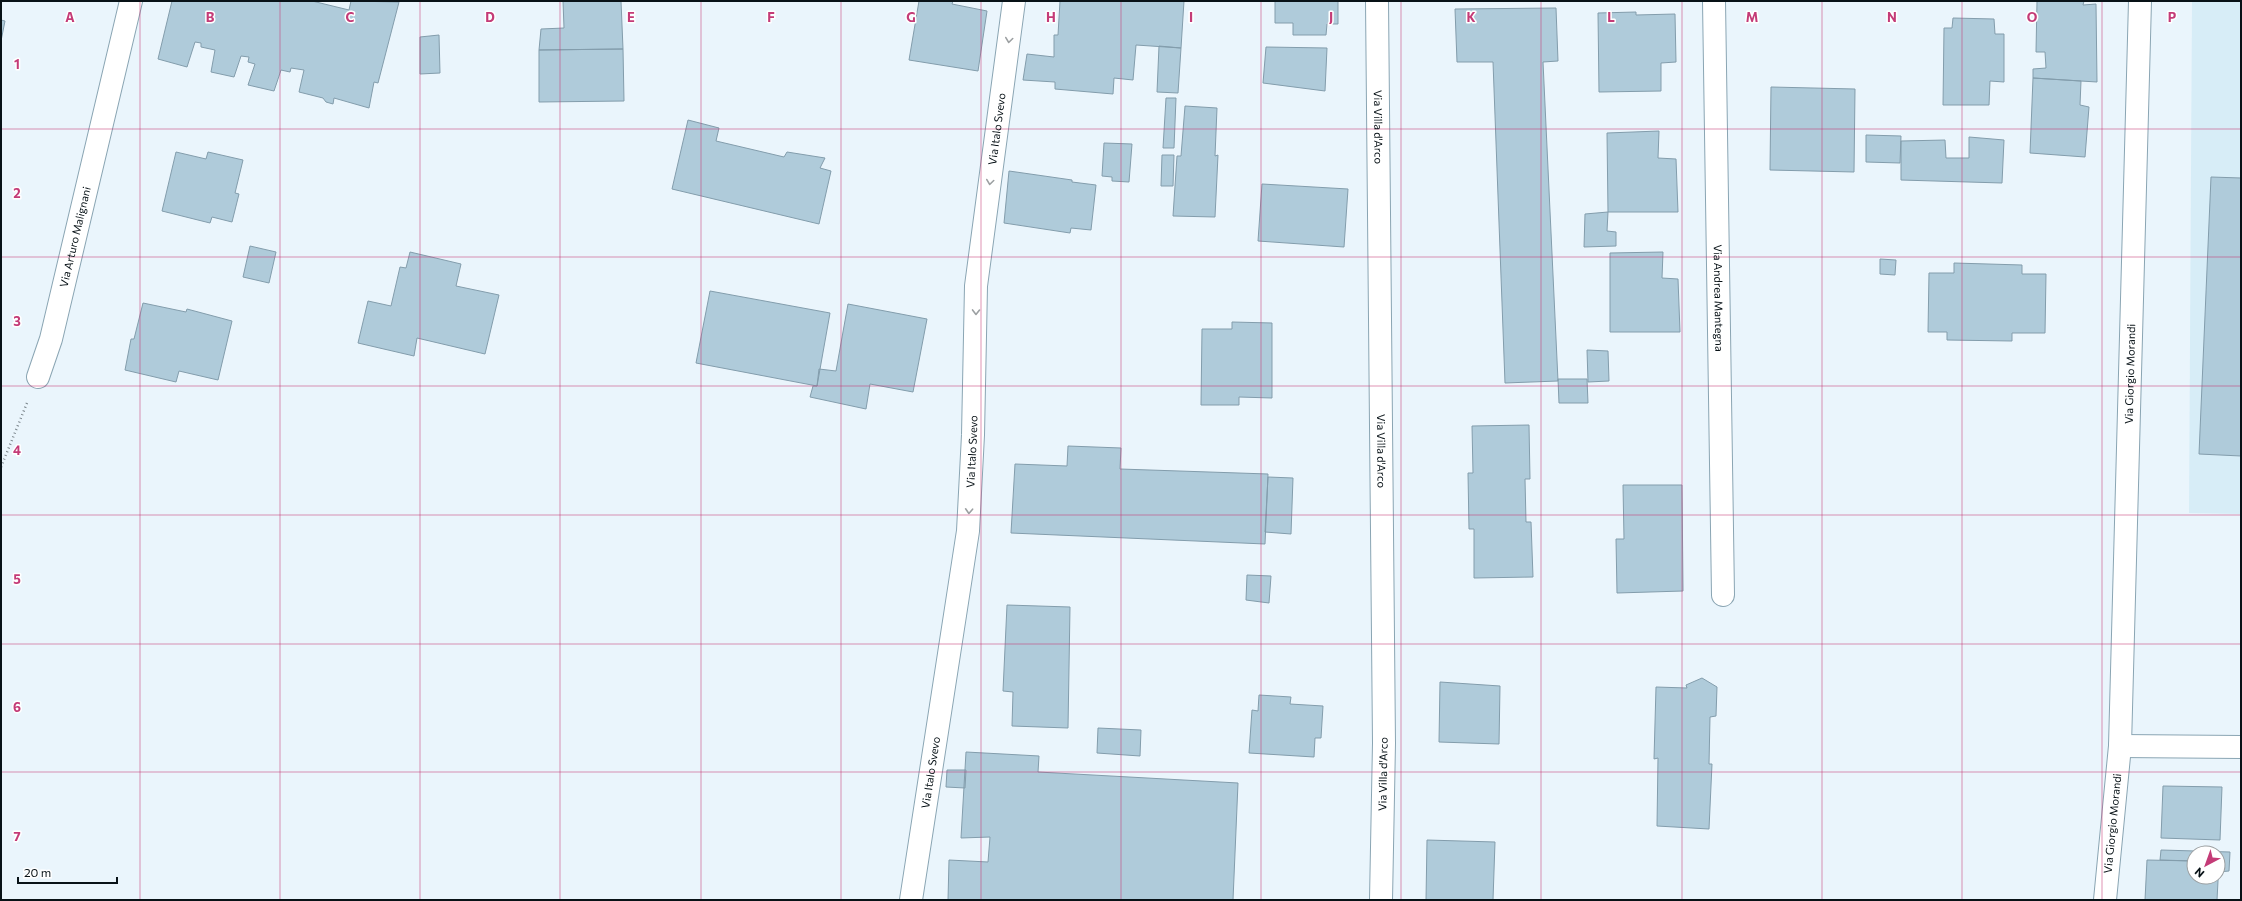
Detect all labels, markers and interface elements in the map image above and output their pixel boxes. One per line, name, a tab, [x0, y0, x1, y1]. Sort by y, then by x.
text: A	[65, 9, 75, 25]
text: B	[206, 9, 215, 25]
text: C	[346, 9, 355, 25]
text: D	[485, 9, 495, 25]
text: E	[627, 9, 635, 25]
text: F	[767, 9, 775, 25]
text: G	[906, 9, 916, 25]
text: H	[1046, 9, 1056, 25]
text: I	[1189, 9, 1193, 25]
text: J	[1329, 9, 1333, 25]
text: K	[1466, 9, 1476, 25]
text: L	[1607, 9, 1615, 25]
text: M	[1746, 9, 1758, 25]
text: N	[1887, 9, 1897, 25]
text: O	[2027, 9, 2038, 25]
text: P	[2168, 9, 2177, 25]
one-way arrow	[1005, 37, 1014, 43]
text: 1	[14, 56, 20, 72]
street label: Via Villa d'Arco	[1372, 90, 1386, 164]
street label: Via Italo Svevo	[985, 92, 1008, 166]
one-way arrow	[986, 179, 995, 185]
text: 2	[13, 185, 21, 201]
street label: Via Arturo Malignani	[56, 185, 93, 288]
street label: Via Andrea Mantegna	[1712, 244, 1726, 352]
one-way arrow	[972, 309, 980, 315]
text: 3	[13, 313, 21, 329]
street label: Via Giorgio Morandi	[2122, 323, 2137, 424]
street label: Via Villa d'Arco	[1375, 414, 1389, 488]
street label: Via Italo Svevo	[963, 415, 979, 488]
text: 4	[13, 442, 21, 458]
one-way arrow	[964, 508, 973, 514]
text: 5	[13, 571, 21, 587]
text: 6	[13, 699, 21, 715]
street label: Via Italo Svevo	[918, 735, 942, 809]
street label: Via Villa d'Arco	[1375, 737, 1390, 811]
street label: Via Giorgio Morandi	[2101, 773, 2123, 874]
text: 7	[13, 828, 21, 844]
north arrow	[2186, 845, 2226, 885]
scale bar	[18, 859, 117, 885]
text: 20 m	[24, 865, 51, 879]
text: N	[2192, 865, 2206, 881]

